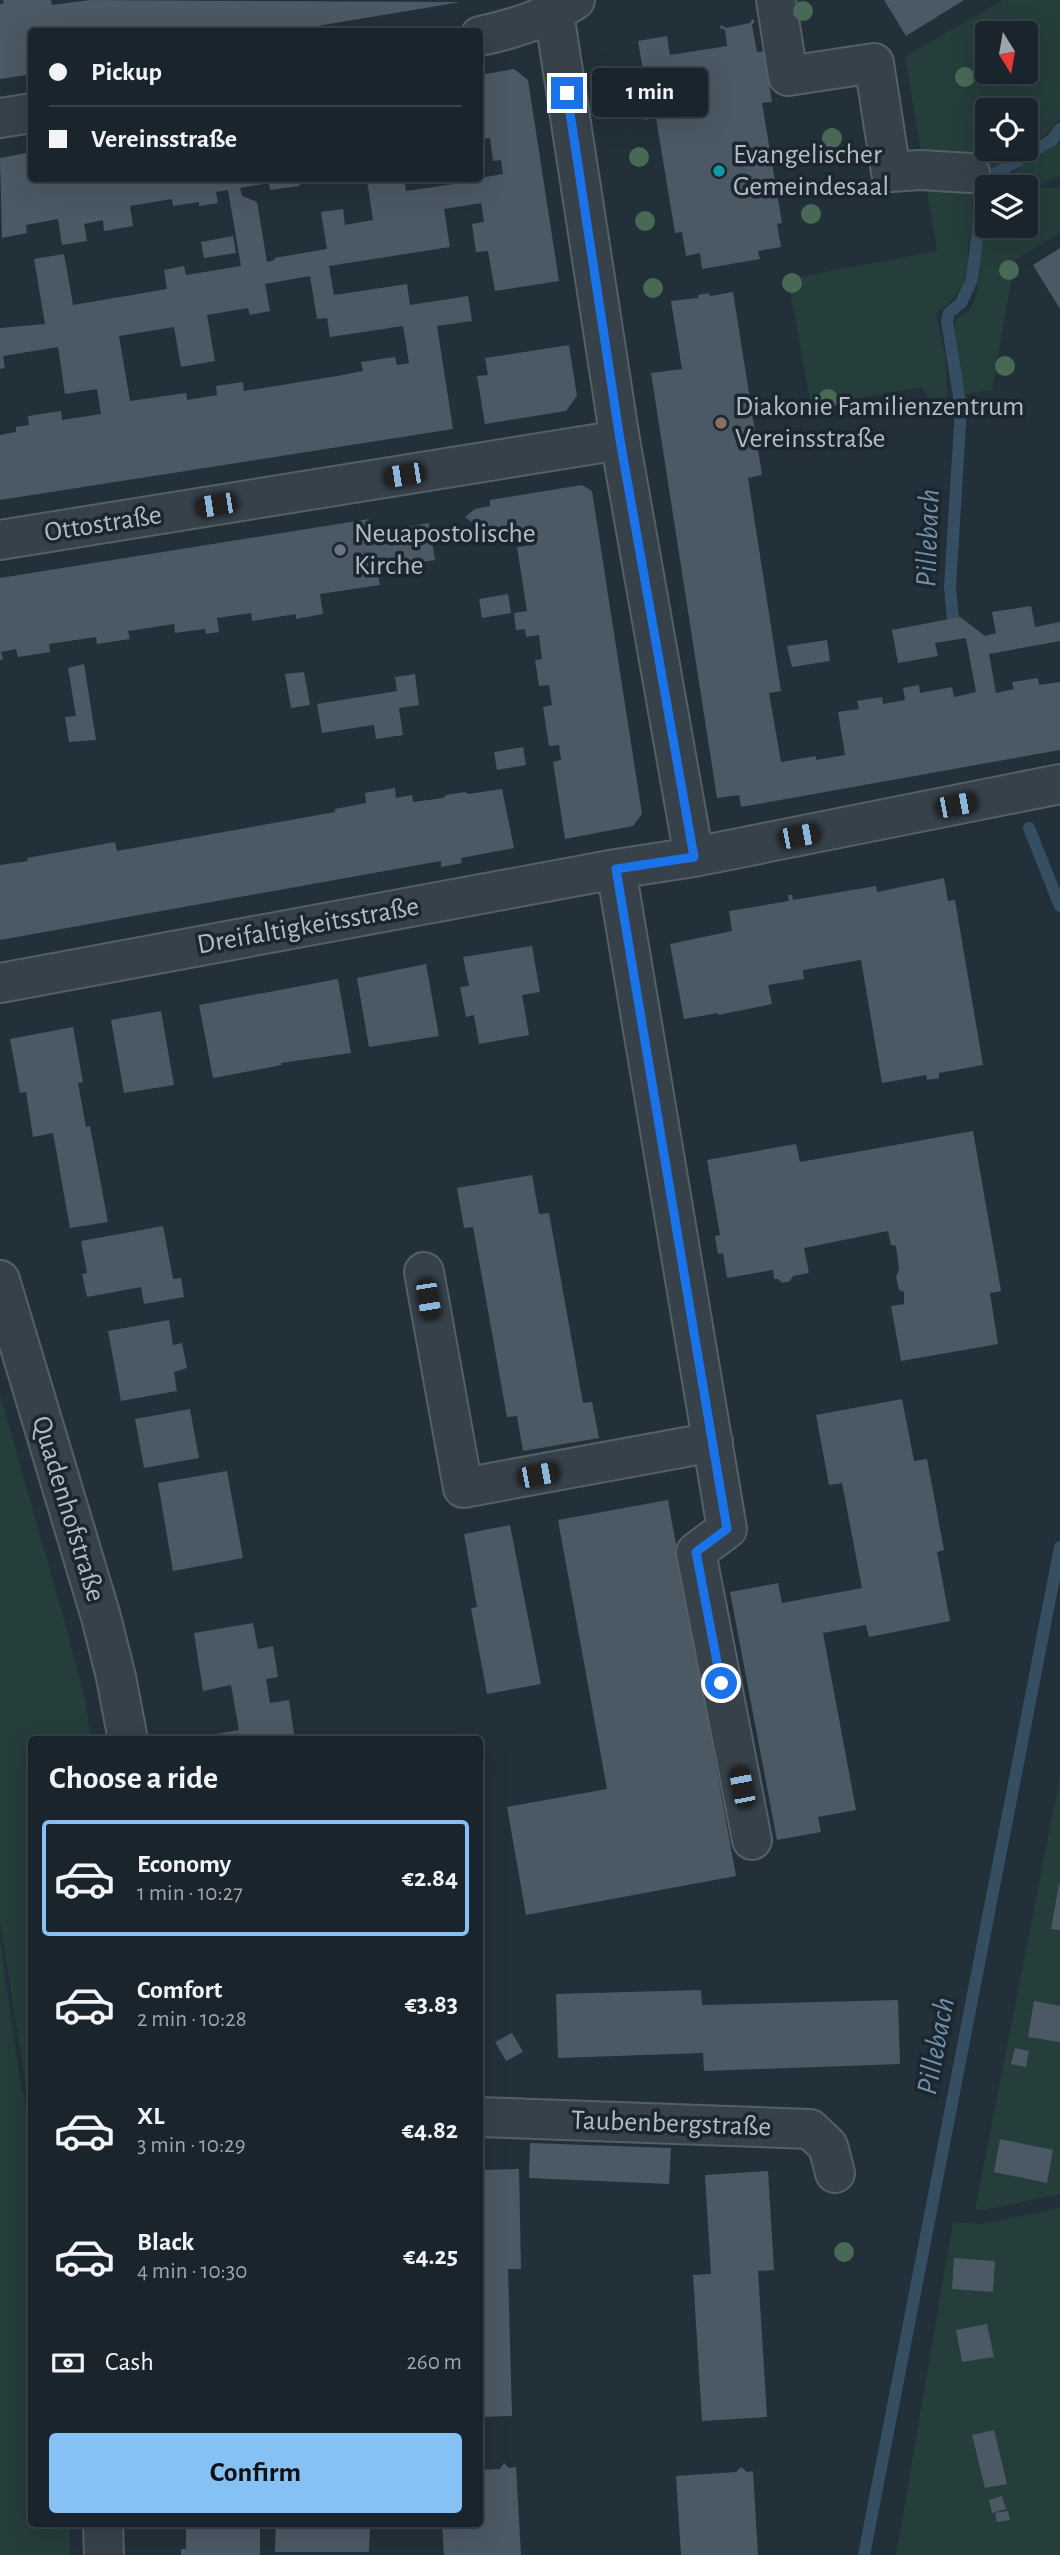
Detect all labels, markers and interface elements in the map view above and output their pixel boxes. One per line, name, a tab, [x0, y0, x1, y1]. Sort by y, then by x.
north arrow	[975, 21, 1038, 84]
map controls	[975, 21, 1038, 238]
text: Pickup	[91, 59, 162, 85]
callout: 1 min	[592, 68, 707, 118]
route end	[551, 77, 583, 109]
text: 1 min	[626, 81, 674, 104]
button: locate	[975, 98, 1038, 161]
text: Vereinsstraße	[91, 126, 237, 152]
place label: Evangelischer Gemeindesaal	[733, 141, 889, 201]
marker: Evangelischer Gemeindesaal	[711, 163, 727, 179]
button: layers	[975, 175, 1038, 238]
place label: Diakonie Familienzentrum Vereinsstraße	[735, 393, 1024, 453]
marker: Diakonie Familienzentrum Vereinsstraße	[713, 415, 729, 431]
car	[382, 461, 427, 489]
water label: Pillebach	[911, 488, 945, 588]
car	[194, 491, 239, 519]
street label: Ottostraße	[42, 501, 164, 547]
place label: Neuapostolische Kirche	[354, 520, 536, 580]
marker: Neuapostolische Kirche	[332, 542, 348, 558]
car	[934, 791, 979, 819]
car	[777, 822, 822, 850]
street label: Dreifaltigkeitsstraße	[195, 893, 421, 959]
car	[415, 1277, 442, 1321]
street label: Quadenhofstraße	[26, 1413, 110, 1605]
car	[516, 1461, 561, 1489]
route start	[705, 1667, 737, 1699]
text: Choose a ride	[49, 1762, 218, 1794]
car	[728, 1764, 757, 1810]
icon: car	[53, 1847, 116, 1910]
text: Economy	[137, 1851, 231, 1877]
text: €2.84	[402, 1865, 458, 1891]
text: 1 min · 10:27	[137, 1882, 243, 1905]
icon: car	[53, 1973, 116, 2036]
text: Comfort	[137, 1977, 222, 2003]
text: €3.83	[405, 1991, 458, 2017]
water label: Pillebach	[912, 1995, 960, 2097]
text: 2 min · 10:28	[137, 2008, 247, 2031]
icon: car	[53, 2099, 116, 2162]
text: XL	[137, 2103, 164, 2129]
street label: Taubenbergstraße	[570, 2107, 772, 2141]
text: €4.82	[402, 2117, 458, 2143]
text: 3 min · 10:29	[137, 2134, 246, 2157]
icon: car	[53, 2225, 116, 2288]
text: Black	[137, 2229, 194, 2255]
text: €4.25	[403, 2243, 458, 2269]
text: 4 min · 10:30	[137, 2260, 248, 2283]
icon: cash	[49, 2344, 87, 2382]
text: Cash	[105, 2349, 154, 2375]
text: 260 m	[406, 2351, 462, 2374]
button: Confirm	[49, 2433, 462, 2513]

